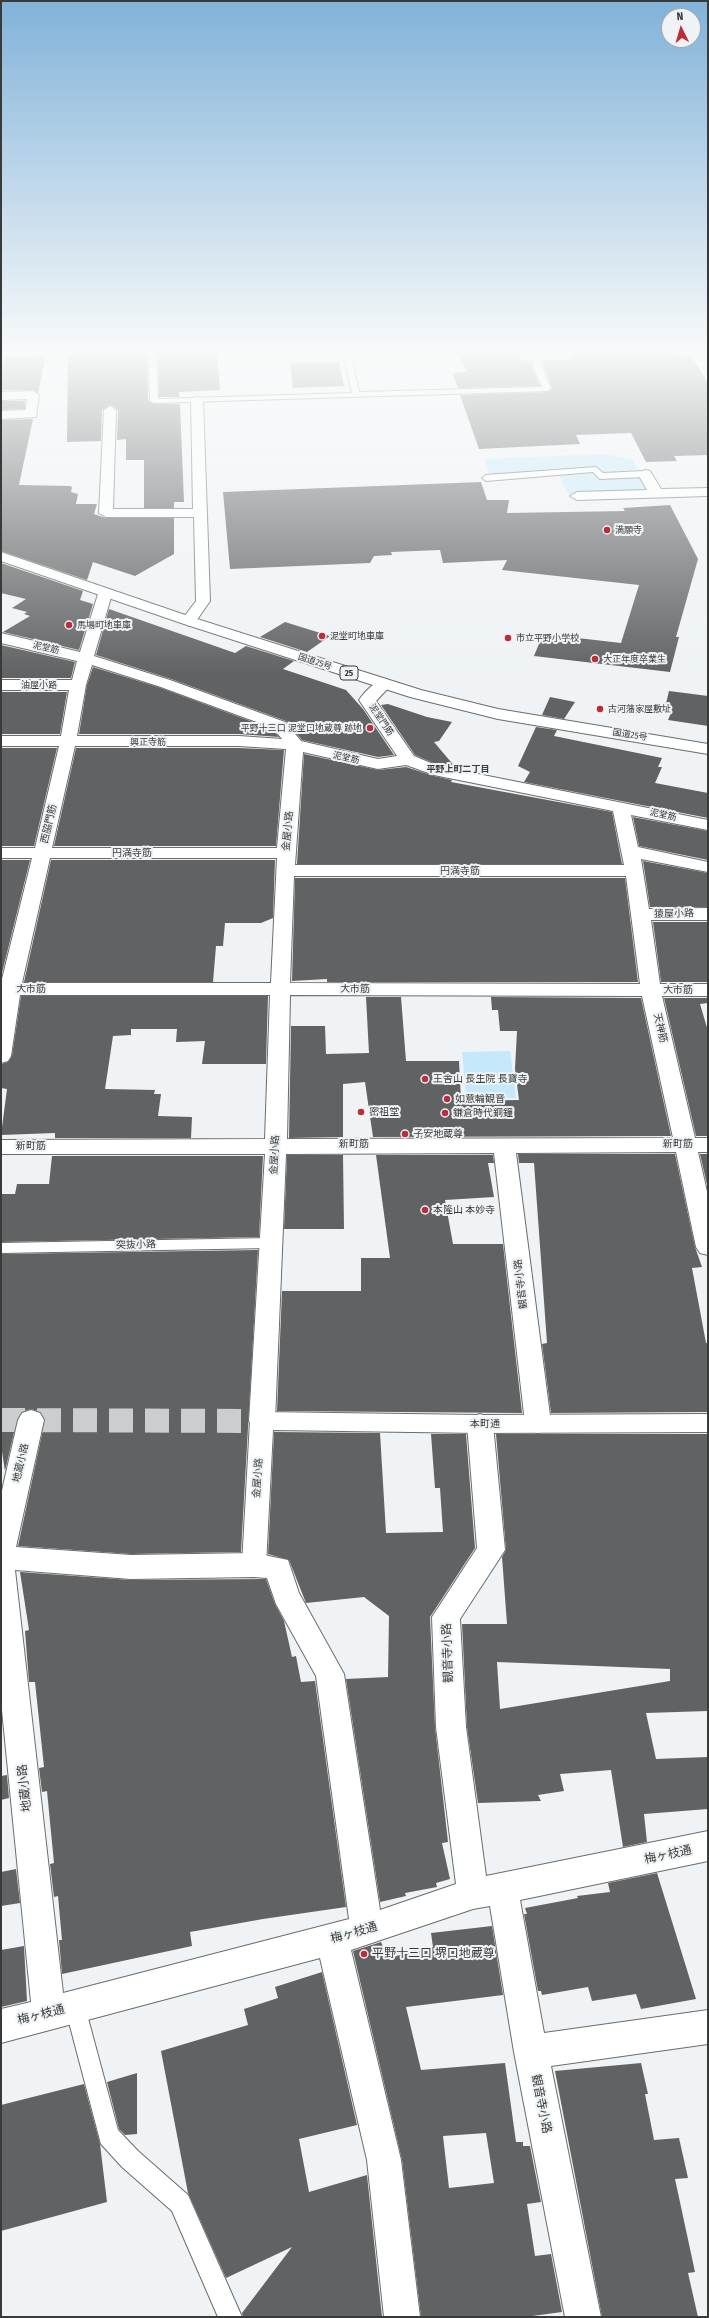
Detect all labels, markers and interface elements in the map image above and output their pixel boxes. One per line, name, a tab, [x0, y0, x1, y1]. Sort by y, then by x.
north arrow	[661, 8, 701, 48]
text: N	[676, 10, 684, 23]
marker: 満願寺	[602, 525, 612, 535]
place label: 満願寺	[615, 525, 642, 535]
marker: 馬場町地車庫	[64, 620, 74, 630]
place label: 馬場町地車庫	[77, 620, 131, 630]
marker: 泥堂町地車庫	[317, 631, 327, 641]
place label: 泥堂町地車庫	[330, 631, 384, 641]
marker: 市立平野小学校	[503, 633, 513, 643]
place label: 市立平野小学校	[516, 633, 579, 643]
street label: 泥堂筋	[32, 640, 60, 656]
street label: 国道25号	[297, 651, 333, 673]
marker: 大正年度卒業生	[590, 654, 600, 664]
place label: 大正年度卒業生	[603, 654, 666, 664]
road number: 25	[340, 666, 358, 680]
street label: 油屋小路	[21, 680, 57, 690]
street label: 泥堂門筋	[366, 702, 396, 738]
marker: 古河藩家屋敷址	[595, 704, 605, 714]
place label: 古河藩家屋敷址	[608, 704, 671, 714]
place label: 平野十三口 泥堂口地蔵尊 跡地	[241, 723, 362, 733]
marker: 平野十三口 泥堂口地蔵尊 跡地	[365, 723, 375, 733]
street label: 国道25号	[612, 727, 648, 743]
street label: 興正寺筋	[130, 737, 166, 747]
street label: 泥堂筋	[332, 750, 360, 766]
district label: 平野上町二丁目	[427, 764, 489, 774]
street label: 西脇門筋	[39, 803, 59, 845]
street label: 泥堂筋	[649, 807, 677, 823]
street label: 金屋小路	[280, 811, 296, 851]
street label: 円満寺筋	[112, 847, 152, 859]
street label: 円満寺筋	[440, 865, 480, 877]
street label: 猿屋小路	[654, 908, 694, 920]
street label: 大市筋	[16, 983, 46, 995]
street label: 大市筋	[340, 983, 370, 995]
street label: 大市筋	[663, 984, 693, 996]
street label: 天神筋	[651, 1012, 669, 1044]
place label: 王舎山 長生院 長寶寺	[433, 1073, 528, 1085]
marker: 王舎山 長生院 長寶寺	[420, 1074, 430, 1084]
place label: 如意輪観音	[455, 1093, 505, 1105]
marker: 如意輪観音	[442, 1094, 452, 1104]
place label: 密祖堂	[369, 1106, 399, 1118]
marker: 密祖堂	[356, 1107, 366, 1117]
place label: 鎌倉時代銅鐘	[453, 1107, 513, 1119]
marker: 鎌倉時代銅鐘	[440, 1108, 450, 1118]
place label: 子安地蔵尊	[413, 1128, 463, 1140]
marker: 子安地蔵尊	[400, 1129, 410, 1139]
street label: 金屋小路	[268, 1135, 282, 1175]
street label: 新町筋	[339, 1138, 369, 1150]
street label: 新町筋	[663, 1138, 693, 1150]
street label: 新町筋	[16, 1140, 46, 1152]
place label: 本隆山 本妙寺	[433, 1204, 495, 1216]
marker: 本隆山 本妙寺	[420, 1205, 430, 1215]
street label: 突抜小路	[116, 1239, 156, 1251]
street label: 観音寺小路	[512, 1258, 530, 1310]
street label: 本町通	[470, 1418, 500, 1430]
street label: 地蔵小路	[11, 1442, 31, 1484]
street label: 金屋小路	[251, 1458, 265, 1498]
street label: 観音寺小路	[440, 1623, 456, 1683]
street label: 地蔵小路	[15, 1763, 35, 1813]
street label: 梅ヶ枝通	[643, 1843, 693, 1867]
street label: 梅ヶ枝通	[329, 1919, 379, 1947]
place label: 平野十三口 堺口地蔵尊	[372, 1947, 495, 1961]
marker: 平野十三口 堺口地蔵尊	[359, 1949, 369, 1959]
street label: 梅ヶ枝通	[16, 2002, 66, 2028]
street label: 観音寺小路	[528, 2073, 554, 2135]

